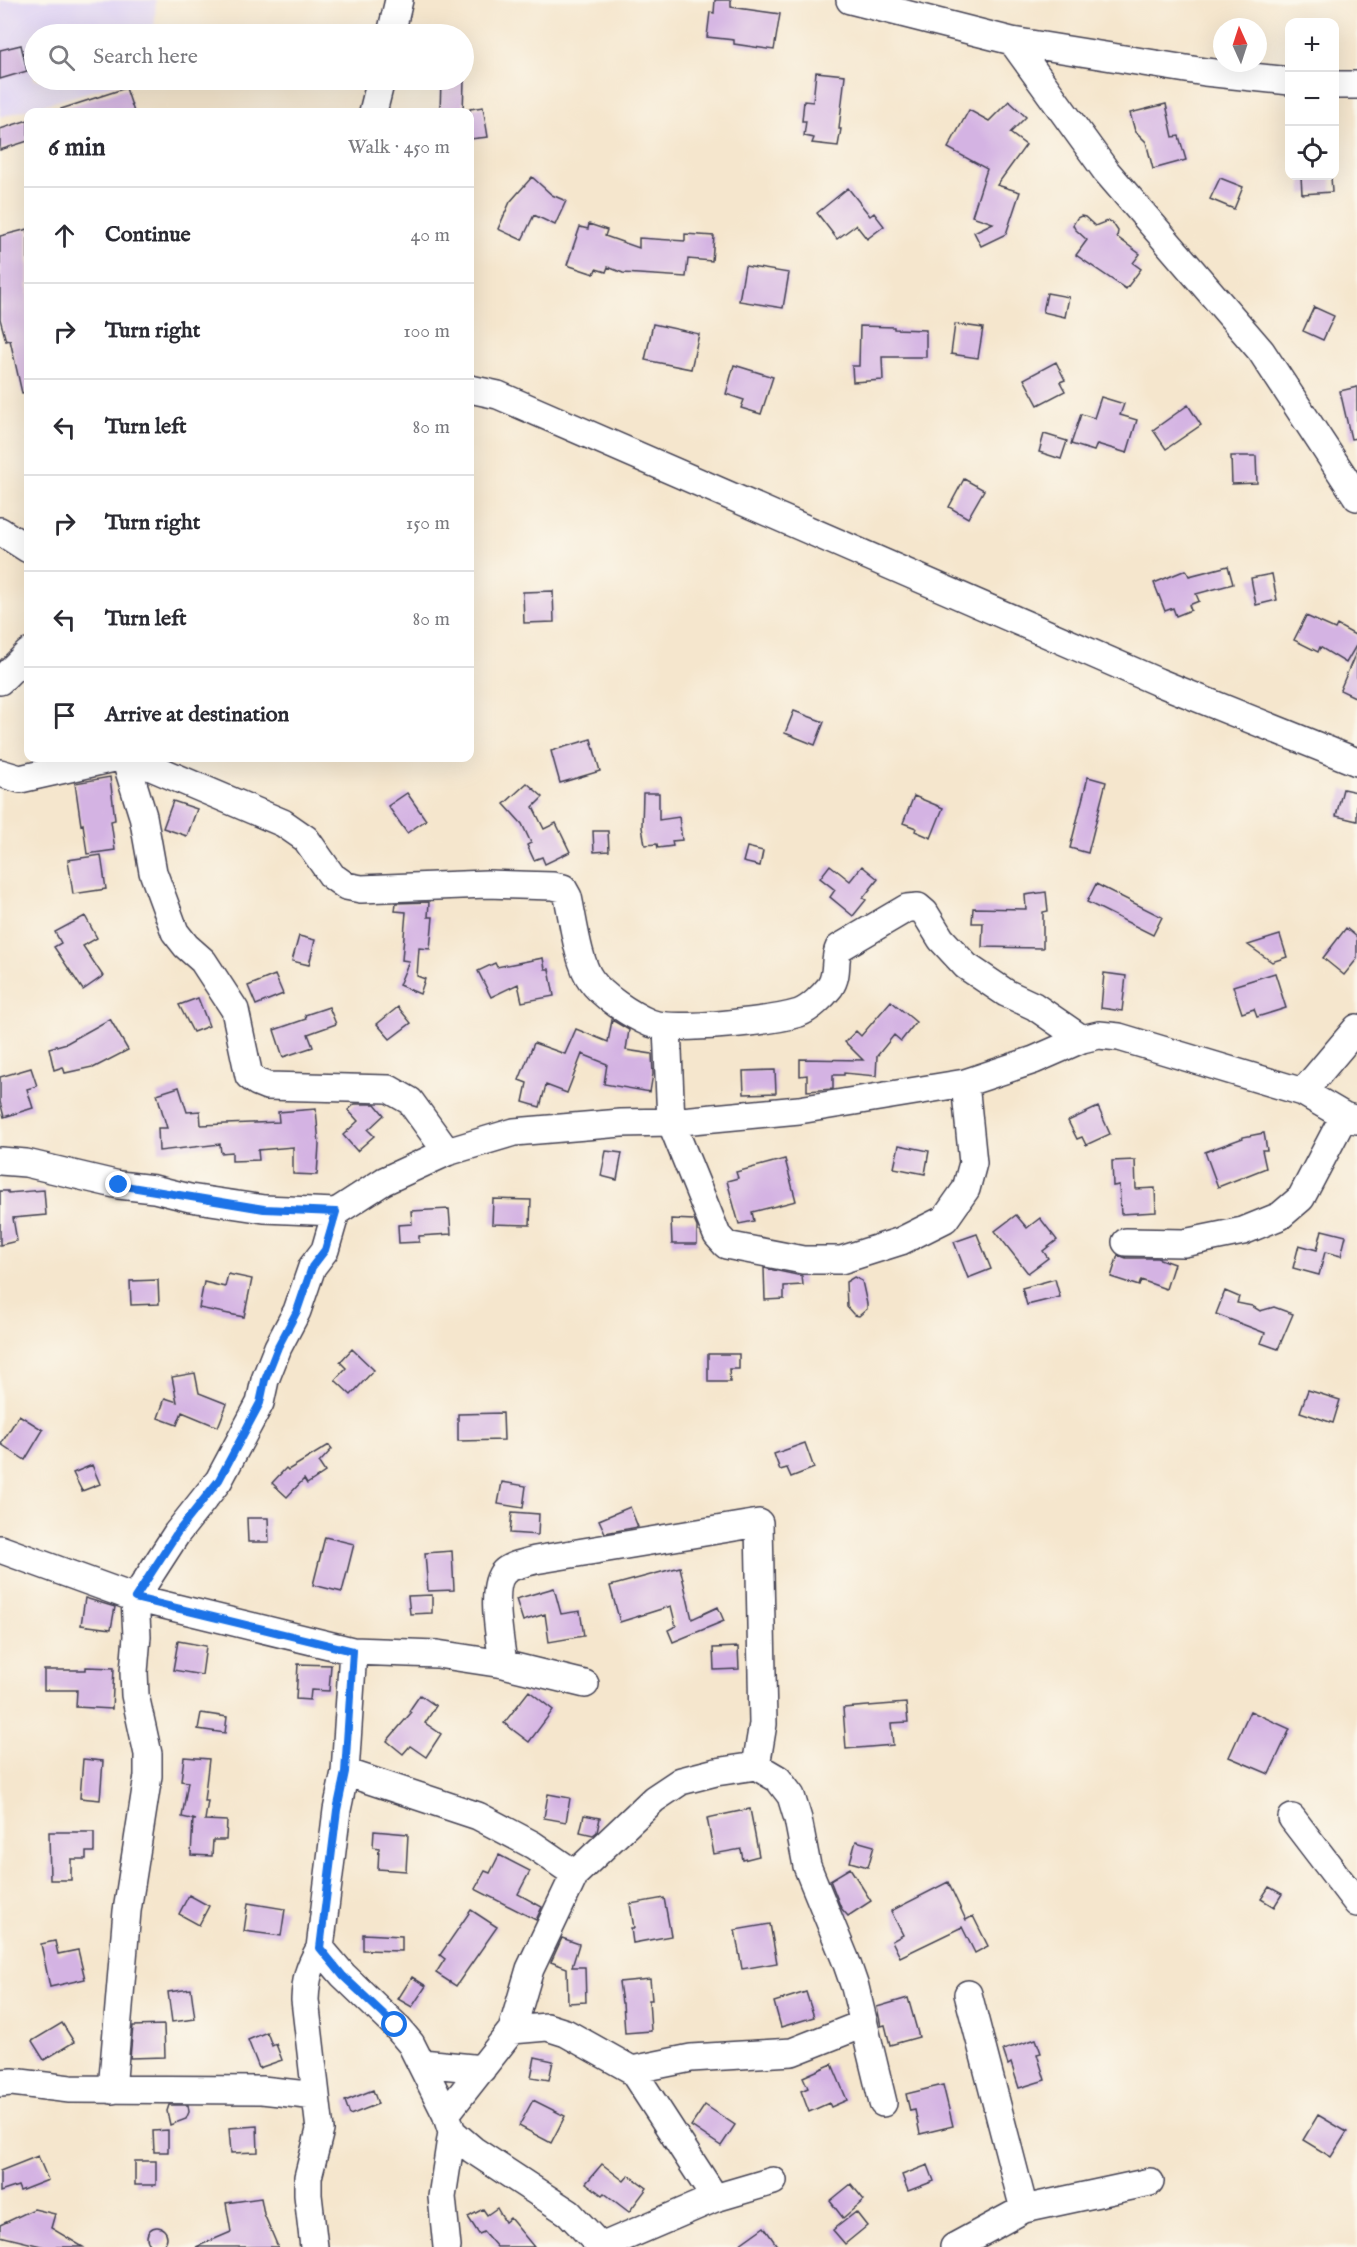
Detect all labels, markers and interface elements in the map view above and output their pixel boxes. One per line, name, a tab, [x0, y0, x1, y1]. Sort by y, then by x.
north arrow	[1213, 18, 1267, 72]
map controls	[1285, 18, 1339, 180]
button: +	[1285, 18, 1339, 72]
search box	[24, 24, 474, 90]
icon: search	[45, 41, 78, 74]
text: Search here	[93, 43, 198, 71]
button: −	[1285, 72, 1339, 126]
button: locate	[1285, 126, 1339, 180]
text: 6 min	[48, 131, 106, 164]
text: Walk · 450 m	[348, 135, 450, 160]
icon: ahead	[48, 219, 81, 252]
text: Continue	[105, 221, 191, 249]
text: 40 m	[411, 223, 450, 248]
icon: right	[48, 315, 81, 348]
text: Turn right	[105, 317, 200, 345]
text: 100 m	[403, 319, 450, 344]
icon: left	[48, 411, 81, 444]
text: Turn left	[105, 413, 187, 441]
text: 80 m	[413, 415, 450, 440]
icon: right	[48, 507, 81, 540]
text: Turn right	[105, 509, 200, 537]
text: 150 m	[406, 511, 450, 536]
icon: left	[48, 603, 81, 636]
text: Turn left	[105, 605, 187, 633]
text: 80 m	[413, 607, 450, 632]
icon: arrive	[48, 699, 81, 732]
text: Arrive at destination	[105, 701, 289, 729]
route end	[105, 1171, 131, 1197]
route start	[381, 2011, 407, 2037]

